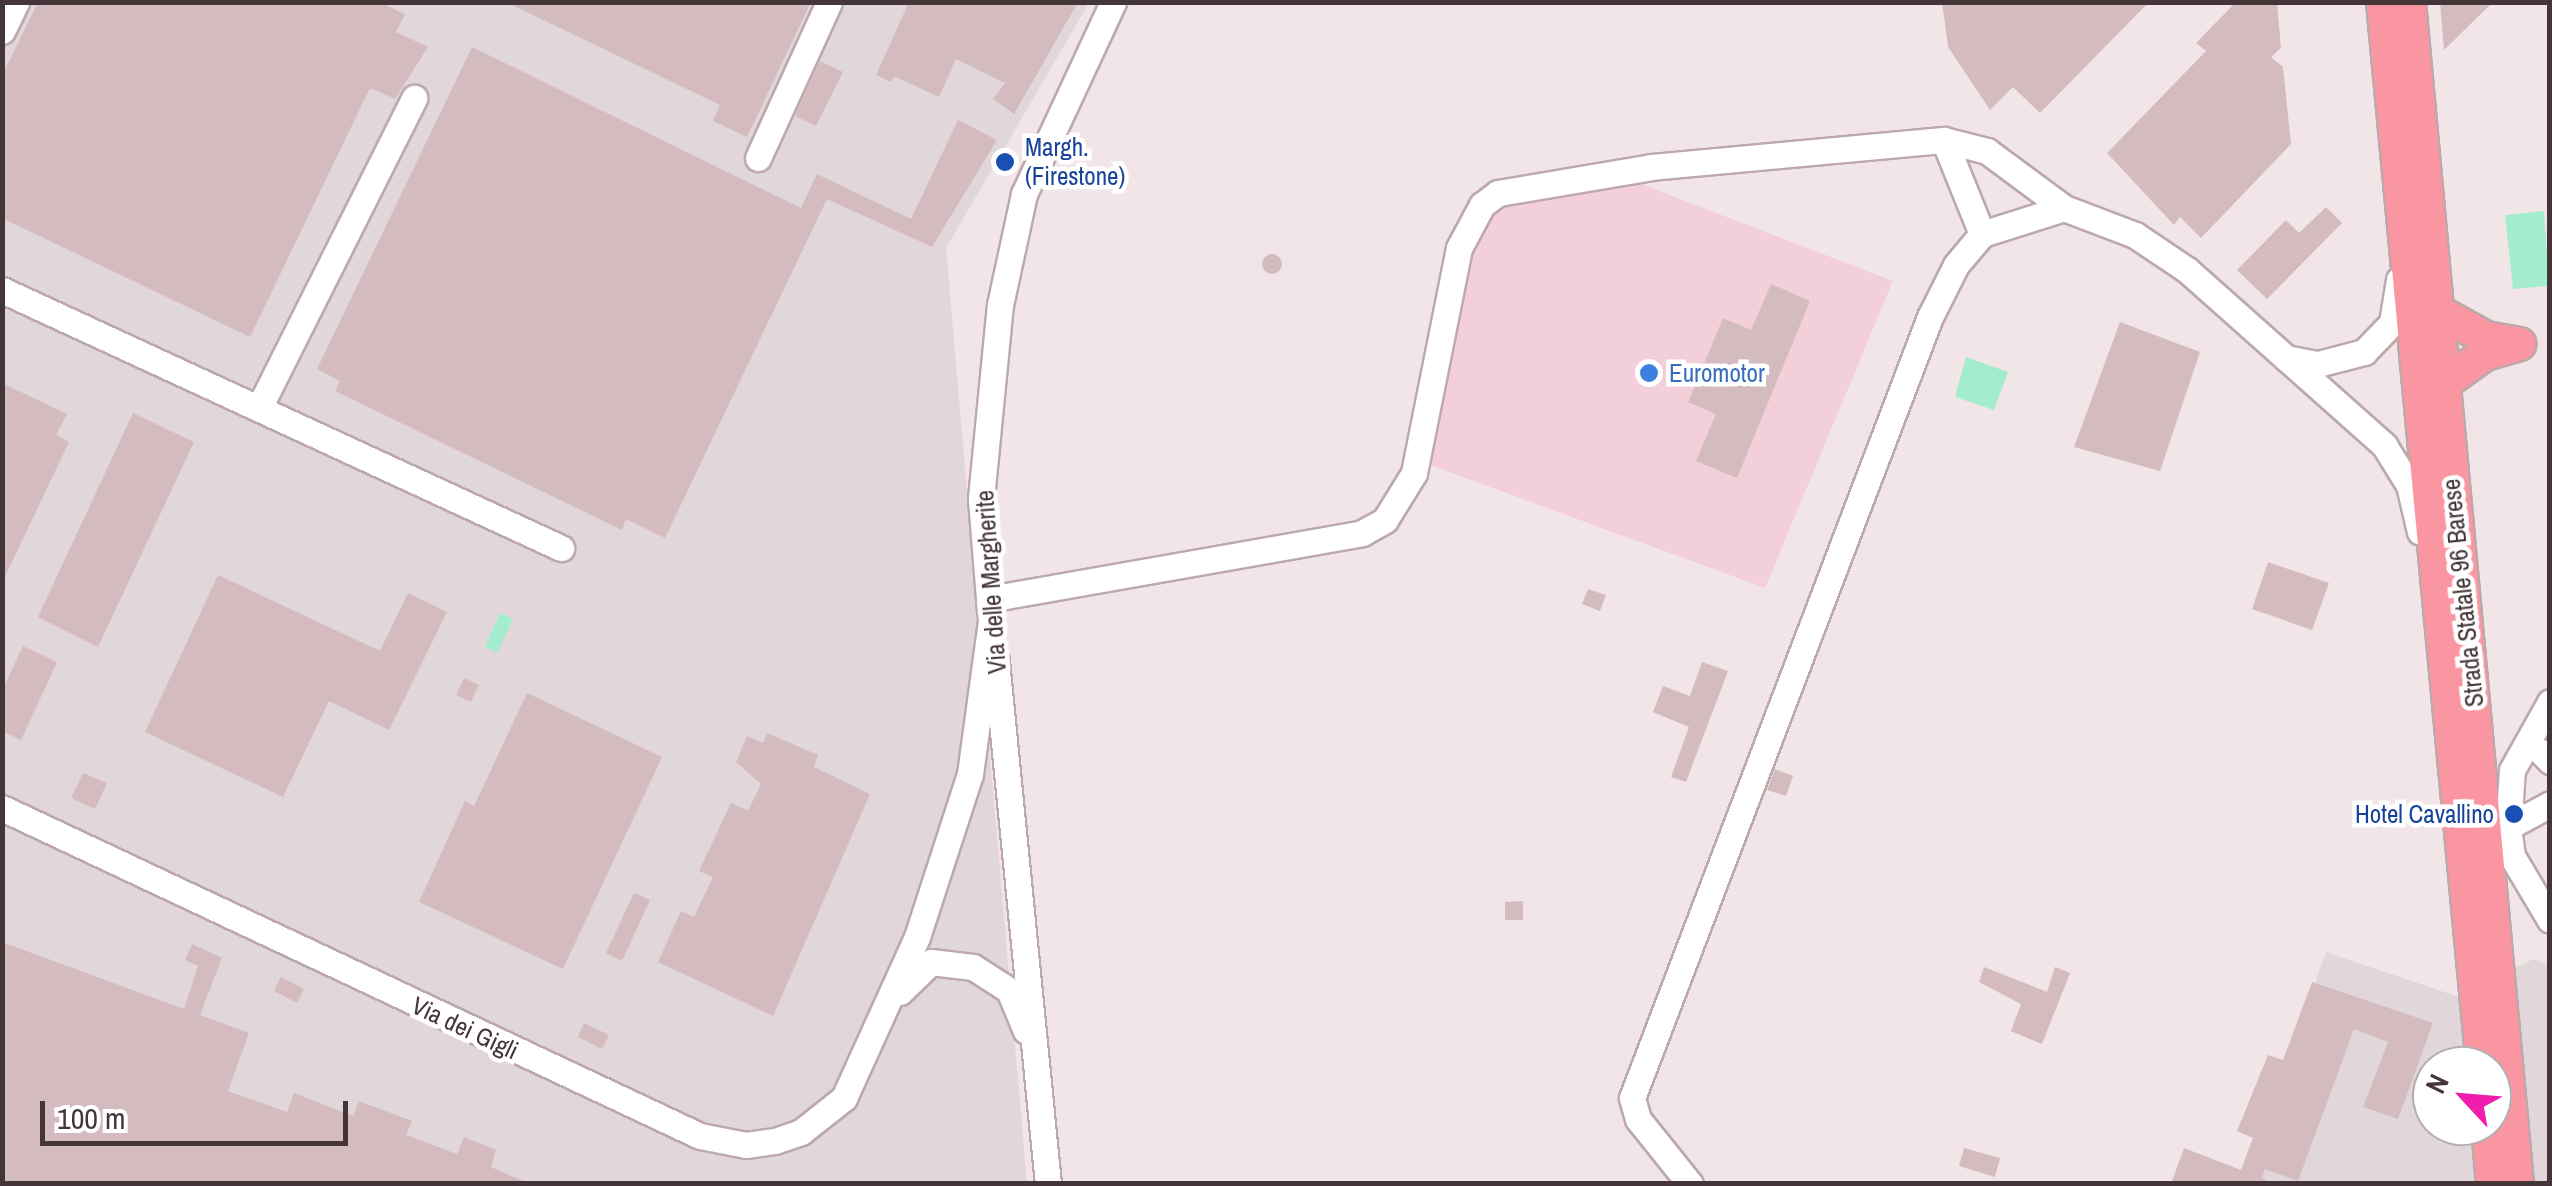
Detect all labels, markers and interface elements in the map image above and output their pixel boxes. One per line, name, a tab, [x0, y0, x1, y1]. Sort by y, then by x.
place label: Margh. (Firestone)	[1025, 133, 1125, 192]
marker: Margh. (Firestone)	[994, 151, 1016, 173]
place label: Euromotor	[1669, 358, 1765, 388]
marker: Euromotor	[1638, 362, 1660, 384]
street label: Strada Statale 96 Barese	[2436, 478, 2490, 708]
street label: Via delle Margherite	[970, 489, 1012, 675]
place label: Hotel Cavallino	[2355, 799, 2494, 829]
marker: Hotel Cavallino	[2503, 803, 2525, 825]
street label: Via dei Gigli	[407, 990, 523, 1066]
north arrow	[2412, 1046, 2512, 1146]
text: N	[2416, 1068, 2458, 1100]
scale bar	[45, 1081, 352, 1143]
text: 100 m	[57, 1098, 125, 1138]

